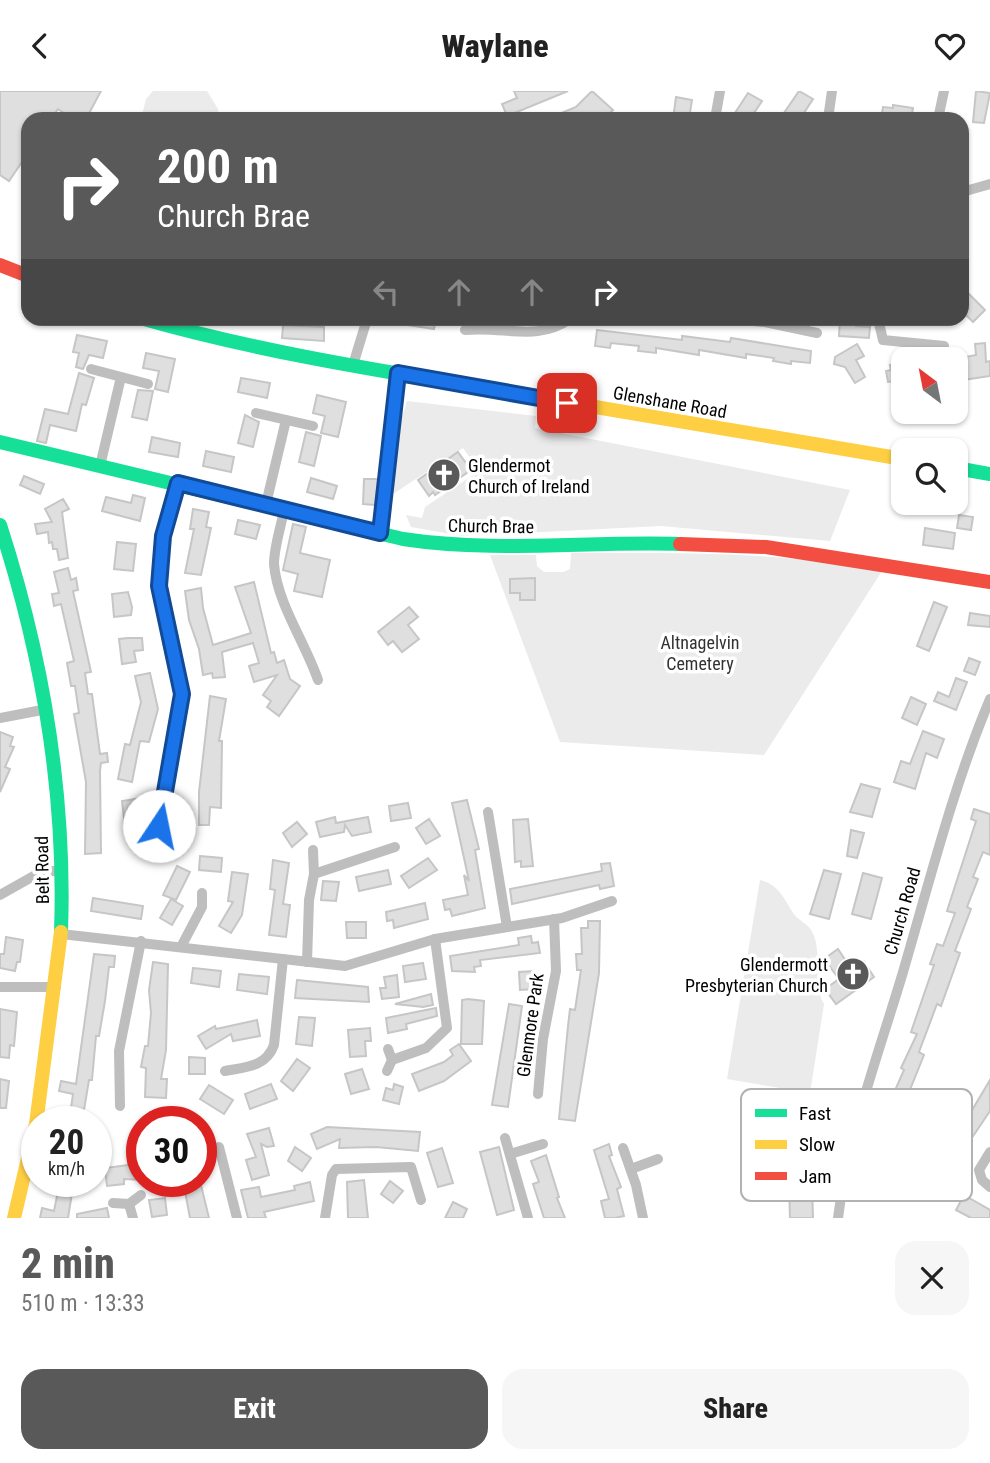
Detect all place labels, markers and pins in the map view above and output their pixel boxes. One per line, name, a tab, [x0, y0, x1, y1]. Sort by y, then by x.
pin	[537, 373, 597, 433]
place label: Glendermot Church of Ireland	[468, 455, 590, 497]
church icon: Glendermot Church of Ireland	[425, 456, 463, 494]
place label: Glendermott Presbyterian Church	[685, 954, 828, 996]
church icon: Glendermott Presbyterian Church	[834, 955, 872, 993]

